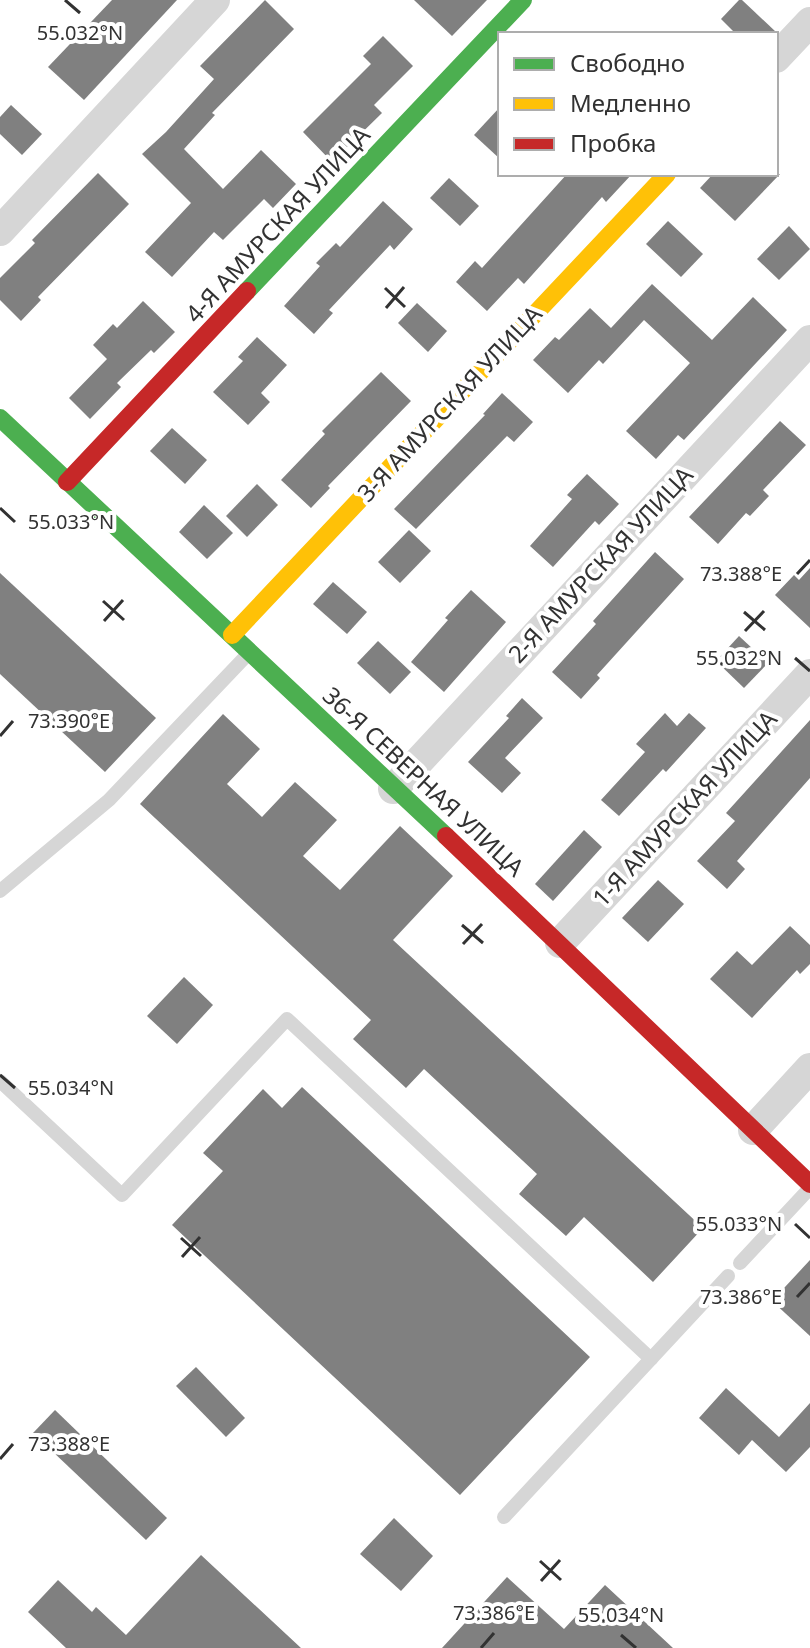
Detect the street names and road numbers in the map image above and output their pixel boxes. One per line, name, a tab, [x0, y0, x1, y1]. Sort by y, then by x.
street label: 4-Я АМУРСКАЯ УЛИЦА	[177, 118, 377, 329]
street label: 3-Я АМУРСКАЯ УЛИЦА	[349, 297, 549, 508]
street label: 2-Я АМУРСКАЯ УЛИЦА	[500, 458, 700, 669]
street label: 36-Я СЕВЕРНАЯ УЛИЦА	[316, 679, 532, 884]
street label: 1-Я АМУРСКАЯ УЛИЦА	[584, 702, 784, 913]

